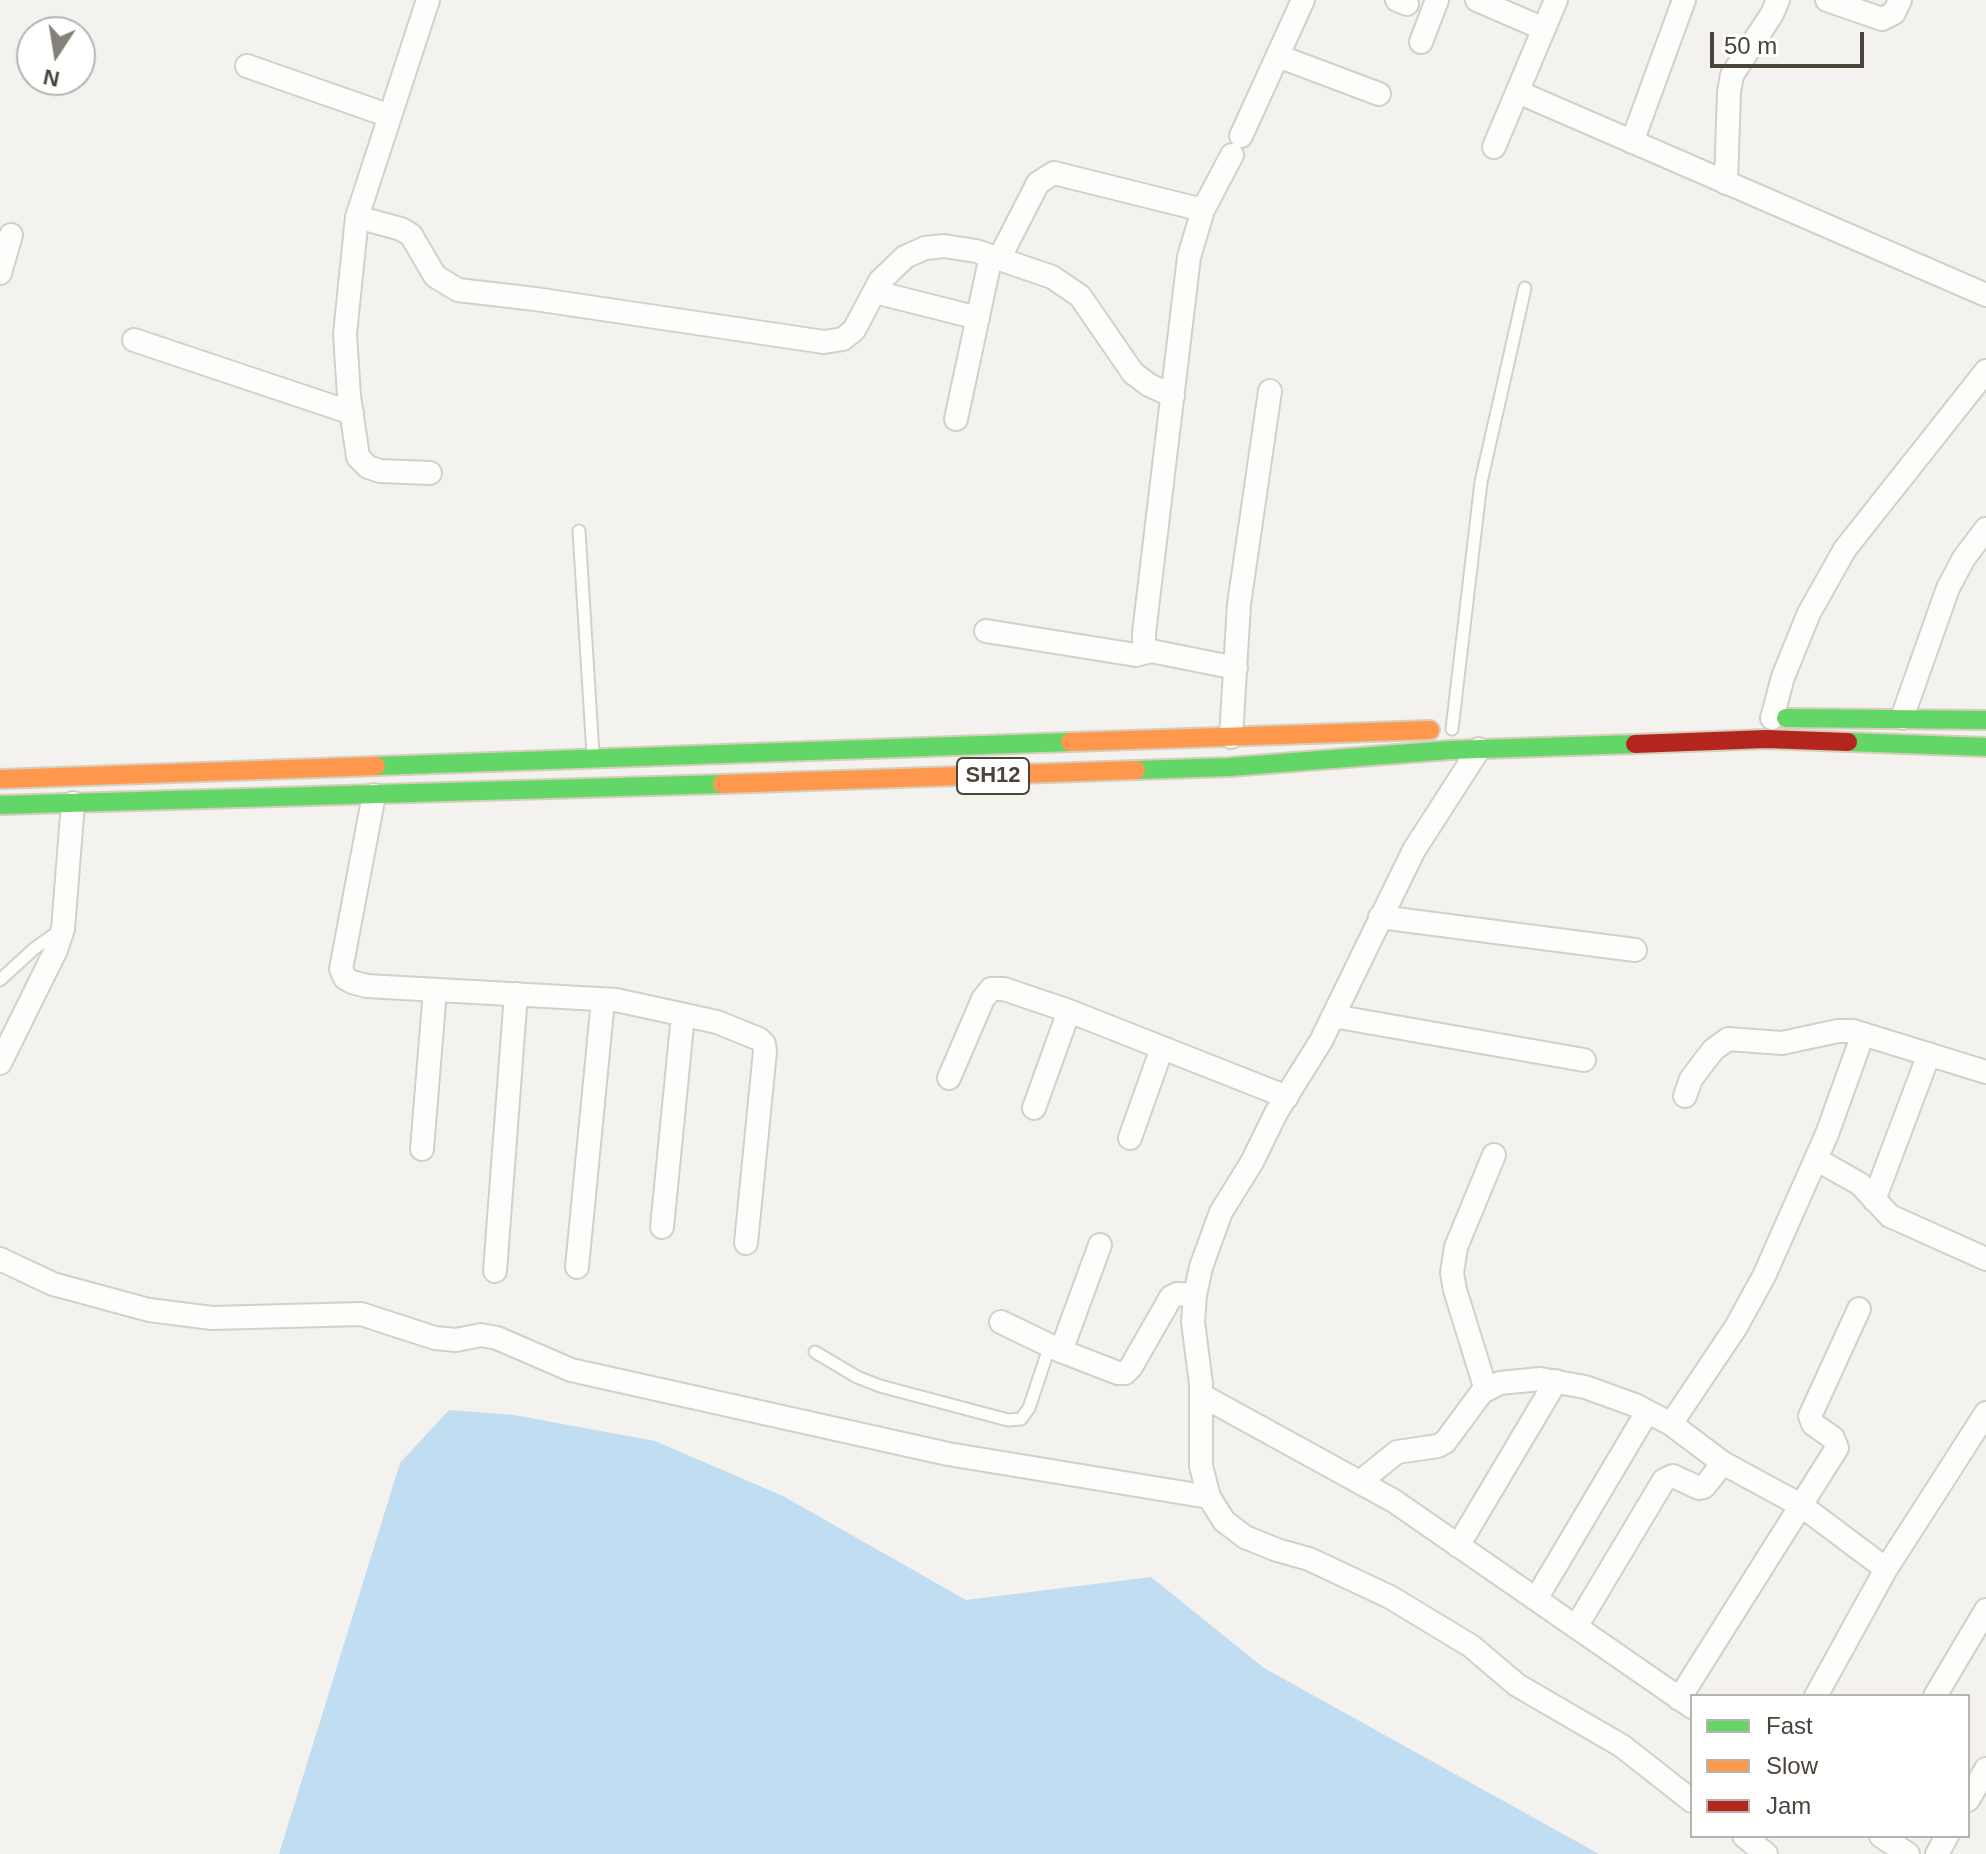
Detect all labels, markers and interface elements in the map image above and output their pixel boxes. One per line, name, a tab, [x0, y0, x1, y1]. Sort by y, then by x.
north arrow	[16, 16, 96, 96]
scale bar	[1714, 16, 1868, 66]
text: 50 m	[1724, 32, 1777, 59]
text: N	[41, 64, 62, 92]
road number: SH12	[957, 758, 1029, 794]
legend	[1690, 1694, 1970, 1838]
text: Fast	[1766, 1712, 1813, 1739]
text: Slow	[1766, 1752, 1818, 1779]
text: Jam	[1766, 1792, 1811, 1819]

